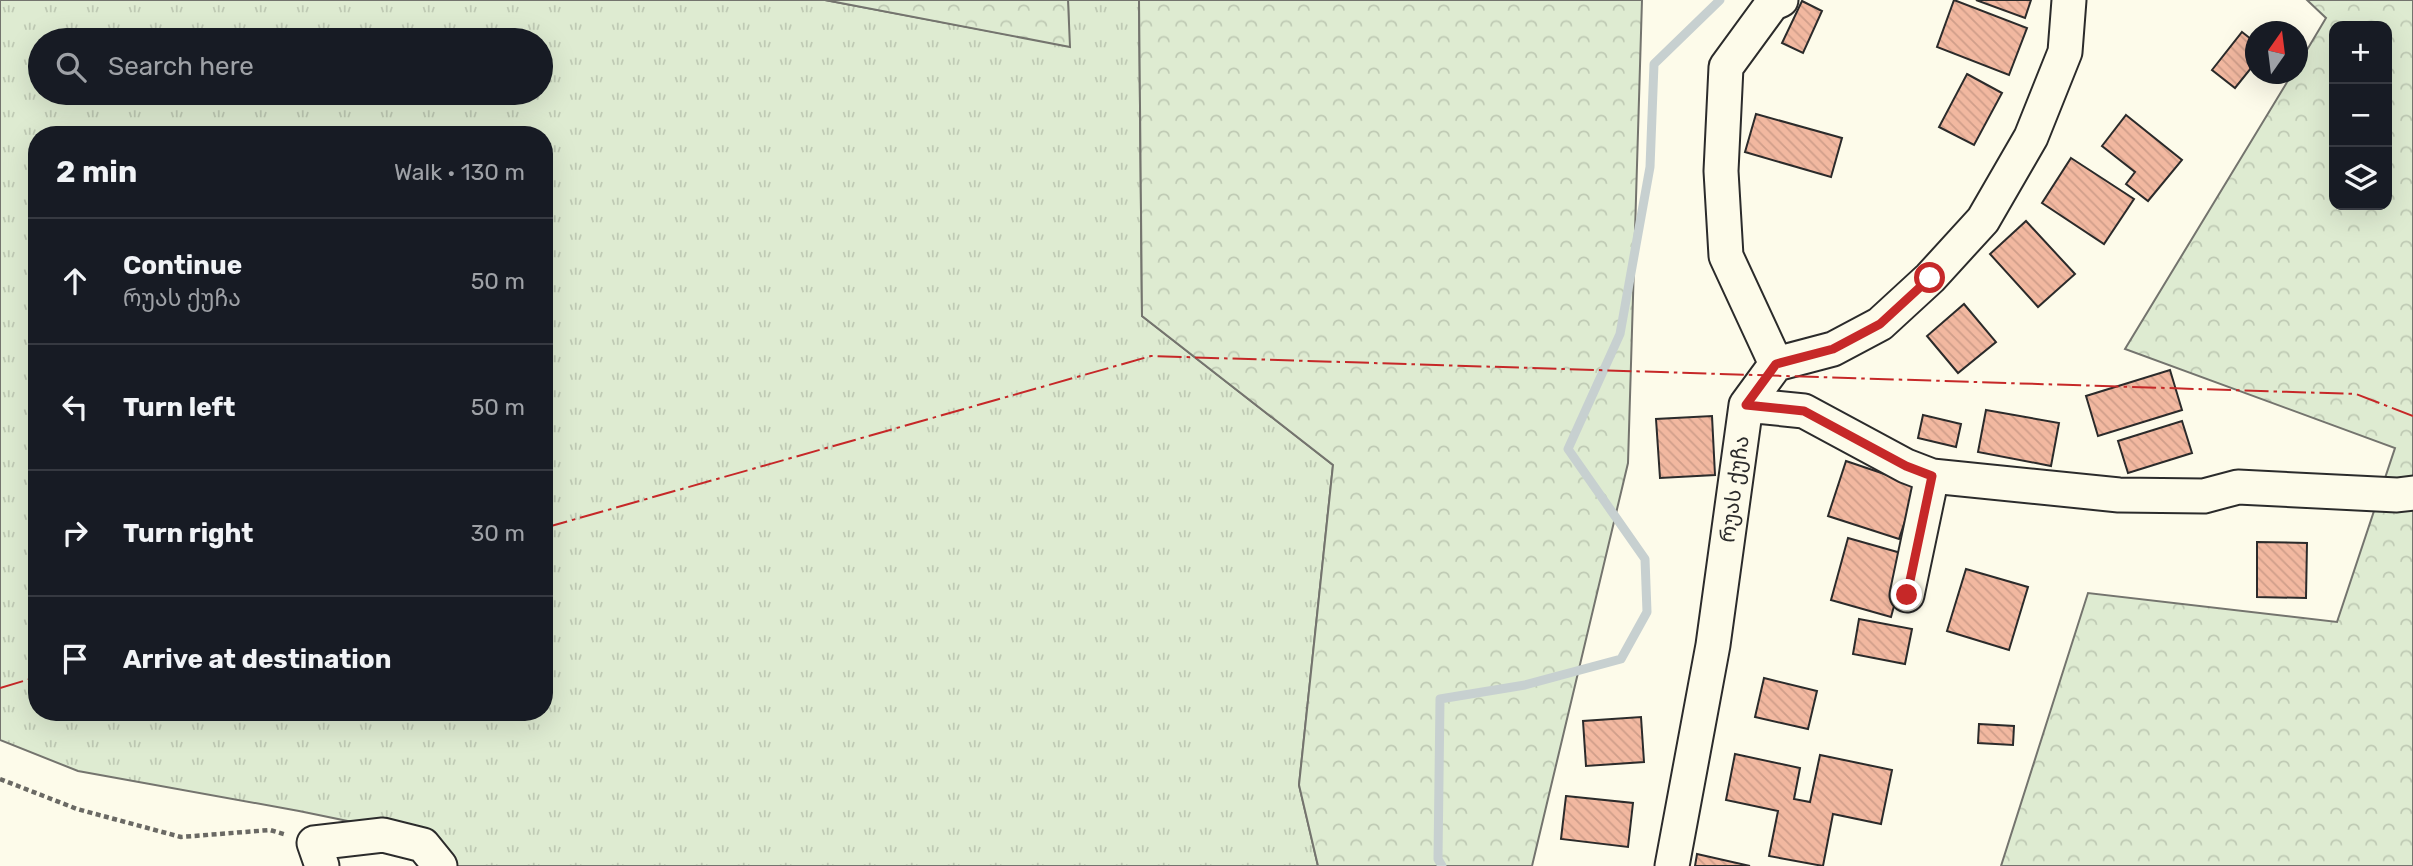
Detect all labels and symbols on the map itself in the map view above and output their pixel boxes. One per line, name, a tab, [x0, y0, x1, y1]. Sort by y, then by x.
north arrow	[2245, 21, 2308, 84]
route start	[1914, 262, 1945, 293]
street label: რუას ქუჩა	[1714, 434, 1754, 544]
route end	[1891, 579, 1922, 610]

